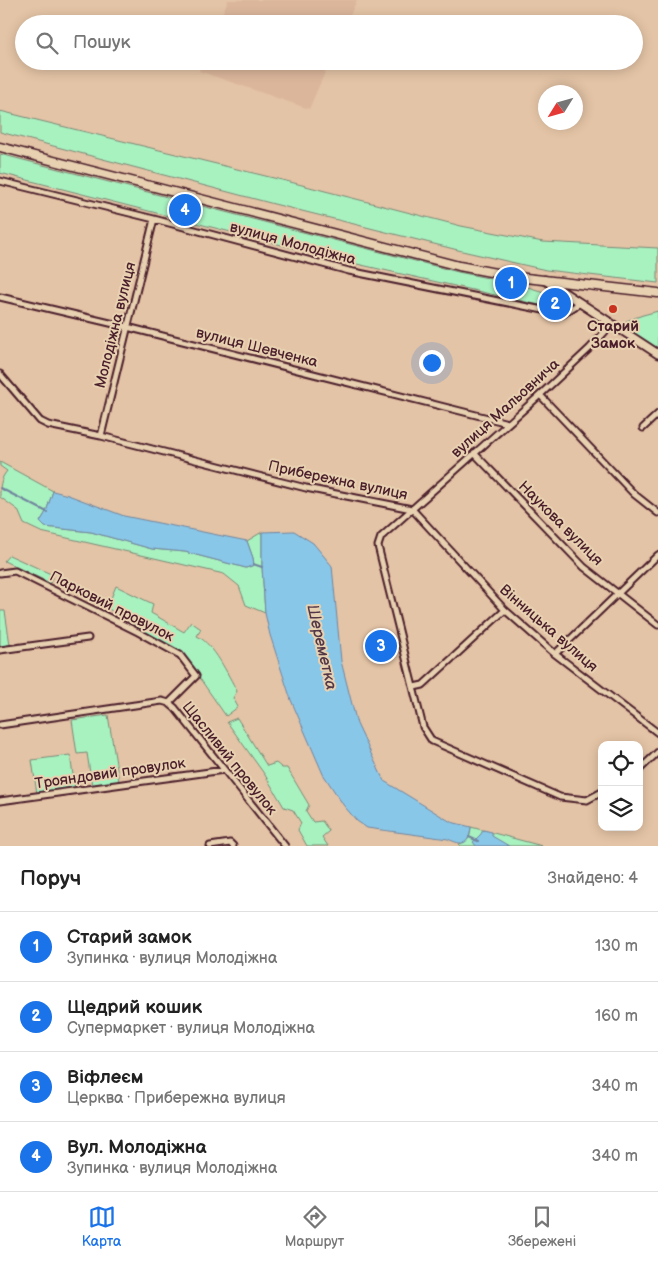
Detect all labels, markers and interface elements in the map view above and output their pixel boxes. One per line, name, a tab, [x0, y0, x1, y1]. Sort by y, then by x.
search box	[15, 15, 643, 70]
icon: search	[33, 29, 61, 57]
text: Пошук	[73, 31, 131, 54]
north arrow	[538, 85, 583, 130]
pin: 4	[169, 191, 201, 229]
street label: вулиця Молодіжна	[228, 218, 358, 269]
street label: Молодіжна вулиця	[91, 260, 140, 390]
pin: 1	[495, 264, 527, 302]
pin: 2	[539, 285, 571, 323]
marker: Старий Замок	[607, 303, 619, 315]
place label: Старий Замок	[587, 317, 639, 353]
street label: вулиця Шевченка	[194, 323, 320, 372]
your location	[419, 350, 445, 376]
street label: вулиця Мальовнича	[447, 355, 564, 462]
street label: Прибережна вулиця	[266, 456, 409, 505]
street label: Наукова вулиця	[514, 477, 607, 570]
street label: Парковий провулок	[46, 567, 177, 646]
street label: Вінницька вулиця	[496, 580, 602, 676]
water label: Шереметка	[302, 603, 341, 692]
pin: 3	[365, 627, 397, 665]
street label: Щасливий провулок	[178, 698, 281, 819]
map controls	[598, 741, 643, 831]
button: locate	[598, 741, 643, 786]
street label: Трояндовий провулок	[34, 754, 187, 793]
button: layers	[598, 786, 643, 831]
text: Поруч	[20, 866, 81, 891]
text: Знайдено: 4	[548, 869, 638, 888]
text: Старий замок	[67, 926, 192, 949]
text: 1	[33, 937, 39, 956]
text: 130 m	[595, 937, 638, 956]
text: Зупинка · вулиця Молодіжна	[67, 949, 277, 968]
text: Щедрий кошик	[67, 996, 202, 1019]
text: 2	[31, 1007, 41, 1026]
text: 160 m	[595, 1007, 638, 1026]
text: Супермаркет · вулиця Молодіжна	[67, 1019, 315, 1038]
text: Віфлеєм	[67, 1066, 144, 1089]
text: 3	[31, 1077, 41, 1096]
text: 340 m	[591, 1077, 638, 1096]
text: Церква · Прибережна вулиця	[67, 1089, 286, 1108]
text: Вул. Молодіжна	[67, 1136, 206, 1159]
text: 4	[31, 1147, 41, 1166]
text: 340 m	[591, 1147, 638, 1166]
text: Зупинка · вулиця Молодіжна	[67, 1159, 277, 1178]
tab: Карта	[82, 1203, 121, 1250]
tab: Маршрут	[285, 1203, 344, 1250]
tab: Збережені	[508, 1203, 576, 1250]

